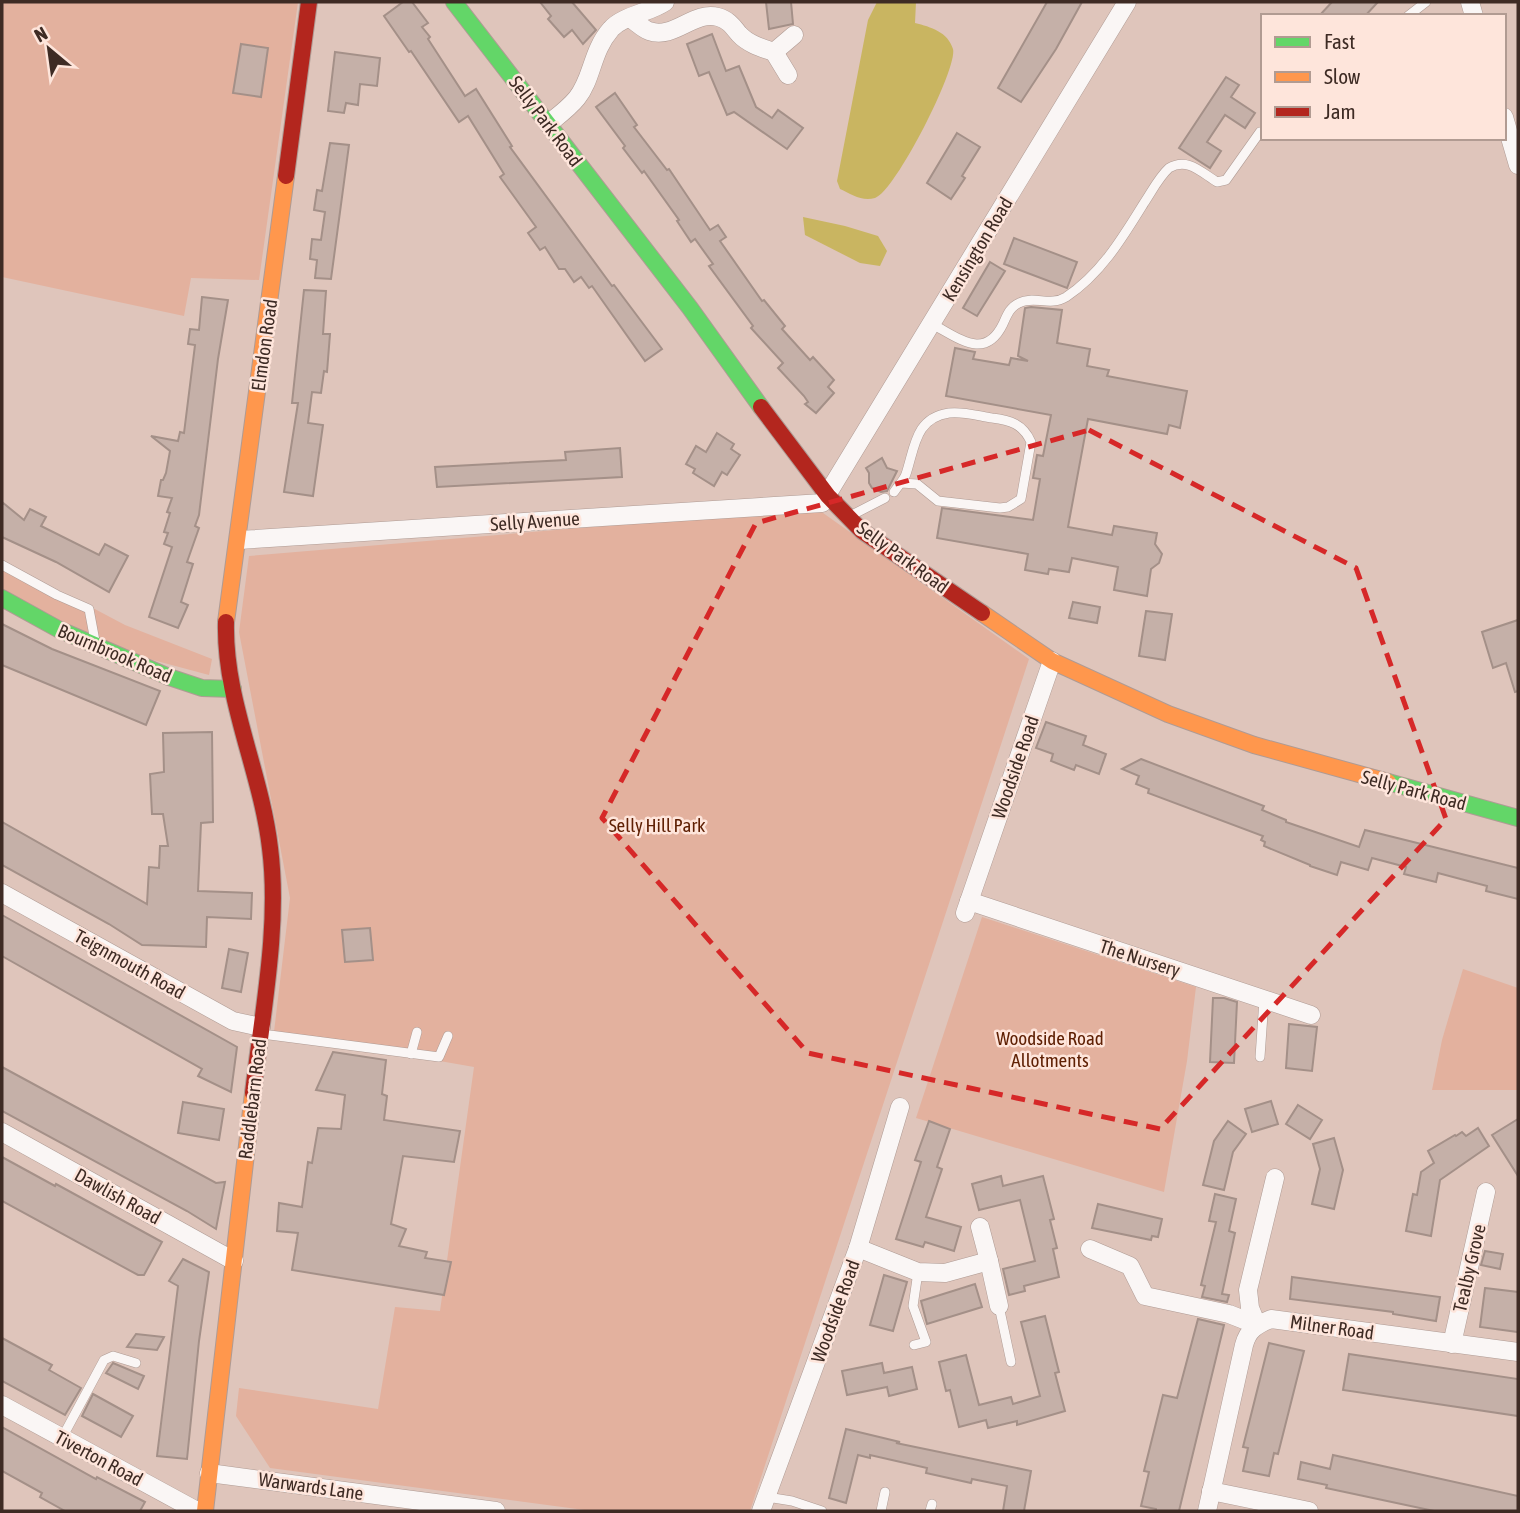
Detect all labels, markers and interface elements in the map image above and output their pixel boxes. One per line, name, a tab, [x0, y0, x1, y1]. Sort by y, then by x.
north arrow	[14, 14, 84, 84]
legend	[1261, 14, 1506, 140]
text: N	[31, 22, 51, 46]
text: Fast	[1324, 29, 1355, 53]
text: Slow	[1324, 64, 1361, 88]
street label: Selly Park Road	[505, 71, 587, 171]
text: Jam	[1324, 99, 1356, 123]
street label: Kensington Road	[937, 193, 1017, 305]
street label: Elmdon Road	[247, 297, 281, 393]
street label: Selly Avenue	[490, 507, 580, 535]
street label: Selly Park Road	[853, 516, 953, 598]
street label: Bournbrook Road	[55, 619, 175, 687]
street label: Woodside Road	[987, 713, 1043, 821]
street label: Selly Park Road	[1359, 765, 1469, 815]
park label: Selly Hill Park	[609, 814, 706, 836]
street label: Teignmouth Road	[71, 925, 189, 1003]
street label: The Nursery	[1097, 935, 1183, 981]
park label: Woodside Road Allotments	[996, 1027, 1104, 1071]
street label: Raddlebarn Road	[234, 1037, 270, 1161]
street label: Dawlish Road	[71, 1163, 165, 1229]
street label: Tealby Grove	[1448, 1222, 1490, 1314]
street label: Woodside Road	[806, 1257, 864, 1365]
street label: Milner Road	[1289, 1310, 1375, 1344]
street label: Tiverton Road	[51, 1426, 147, 1490]
street label: Warwards Lane	[257, 1468, 365, 1504]

